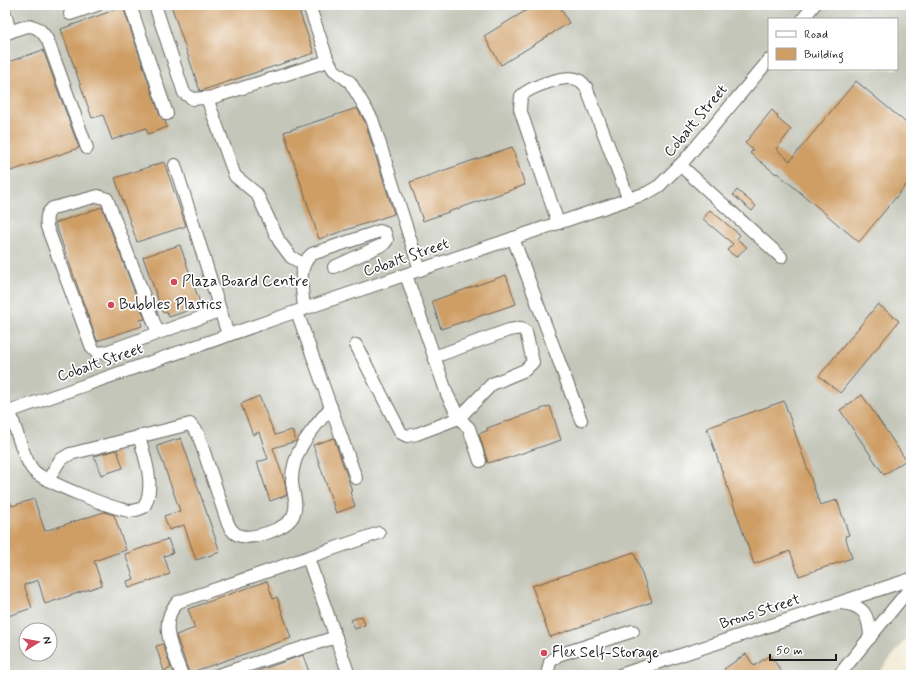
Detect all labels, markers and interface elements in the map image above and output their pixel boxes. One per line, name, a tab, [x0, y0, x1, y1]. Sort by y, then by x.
legend	[768, 18, 898, 70]
text: Road	[804, 27, 828, 43]
text: Building	[804, 47, 844, 64]
street label: Cobalt Street	[660, 80, 733, 162]
street label: Cobalt Street	[361, 234, 452, 282]
place label: Plaza Board Centre	[182, 272, 309, 292]
marker: Plaza Board Centre	[169, 277, 179, 287]
place label: Bubbles Plastics	[119, 295, 222, 315]
marker: Bubbles Plastics	[106, 300, 116, 310]
street label: Cobalt Street	[55, 339, 146, 387]
street label: Brons Street	[717, 590, 803, 634]
north arrow	[18, 622, 58, 662]
text: N	[39, 635, 54, 645]
scale bar	[770, 636, 836, 662]
place label: Flex Self-Storage	[552, 643, 659, 663]
text: 50 m	[776, 643, 803, 659]
marker: Flex Self-Storage	[539, 648, 549, 658]

